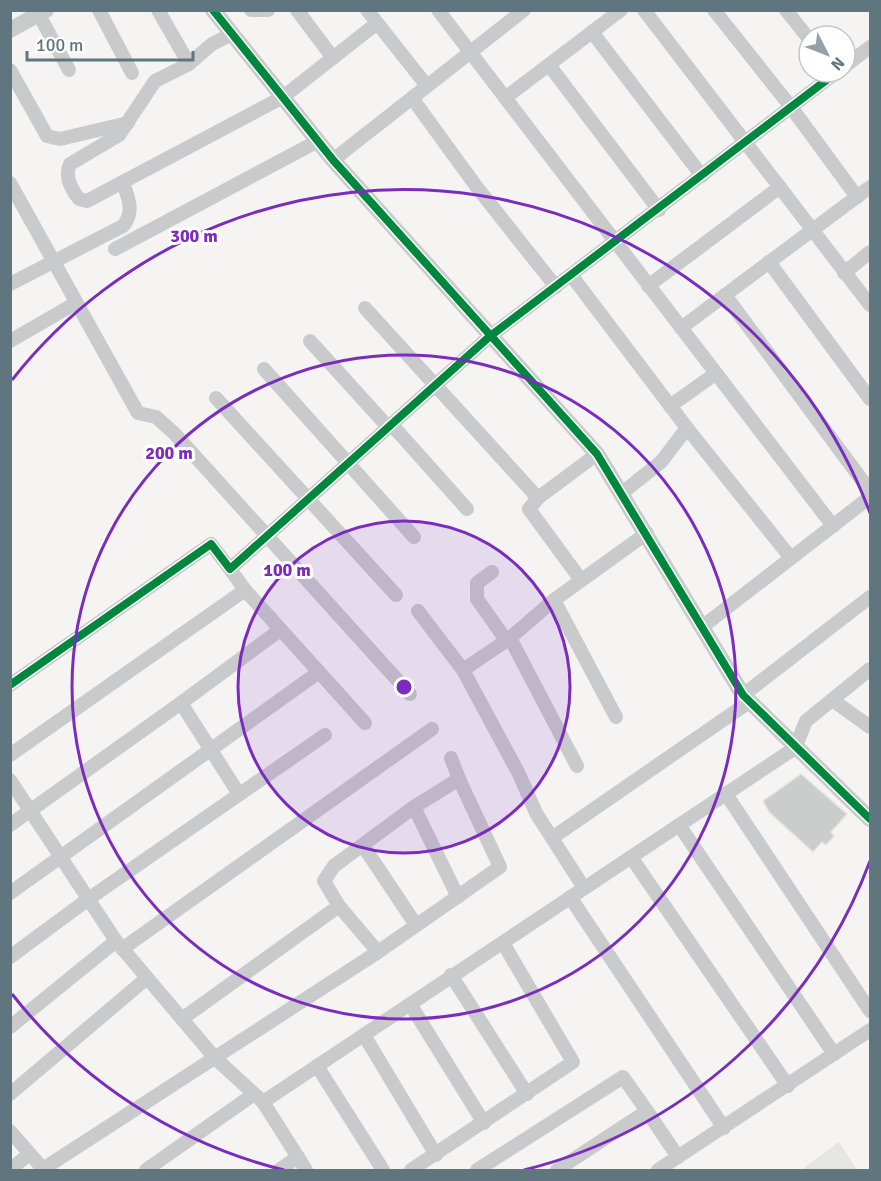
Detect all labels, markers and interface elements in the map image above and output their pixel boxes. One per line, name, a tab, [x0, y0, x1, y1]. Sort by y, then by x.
scale bar	[27, 24, 194, 62]
north arrow	[797, 24, 857, 84]
text: 100 m	[36, 34, 83, 56]
text: N	[826, 53, 849, 74]
text: 300 m	[170, 225, 218, 247]
text: 200 m	[145, 442, 193, 464]
text: 100 m	[263, 559, 311, 581]
centre of rings	[394, 677, 414, 697]

